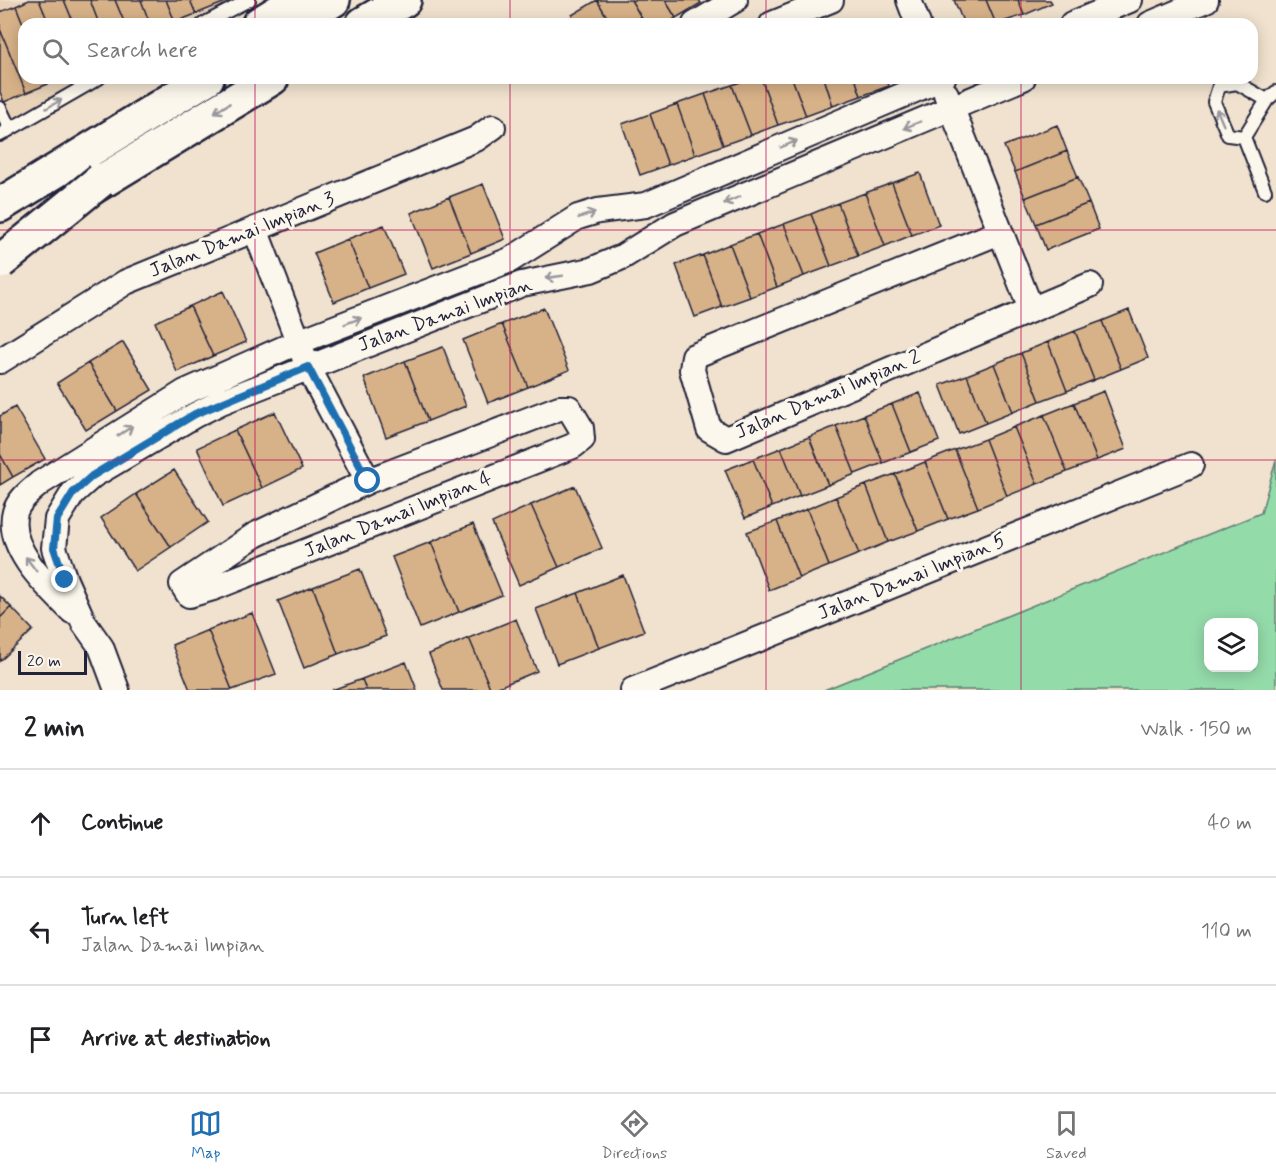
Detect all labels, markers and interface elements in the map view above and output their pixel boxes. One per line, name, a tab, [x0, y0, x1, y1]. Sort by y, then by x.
search box	[18, 18, 1258, 84]
icon: search	[39, 35, 72, 68]
text: Search here	[87, 37, 198, 65]
one-way arrow	[45, 97, 62, 109]
one-way arrow	[214, 102, 231, 114]
one-way arrow	[1214, 108, 1225, 126]
one-way arrow	[903, 120, 921, 131]
one-way arrow	[780, 138, 798, 149]
street label: Jalan Damai Impian 3	[145, 185, 339, 285]
one-way arrow	[723, 195, 741, 207]
one-way arrow	[577, 209, 596, 220]
street label: Jalan Damai Impian	[354, 271, 536, 359]
one-way arrow	[545, 272, 565, 283]
one-way arrow	[343, 315, 362, 326]
street label: Jalan Damai Impian 2	[731, 344, 925, 446]
one-way arrow	[116, 424, 133, 436]
street label: Jalan Damai Impian 4	[300, 465, 496, 565]
route start	[354, 467, 380, 493]
street label: Jalan Damai Impian 5	[814, 527, 1010, 627]
one-way arrow	[25, 556, 38, 572]
route end	[51, 566, 77, 592]
map controls	[1204, 618, 1258, 672]
button: layers	[1204, 618, 1258, 672]
scale bar	[18, 648, 87, 676]
text: 20 m	[27, 651, 61, 672]
text: 2 min	[24, 712, 85, 746]
text: Walk · 150 m	[1140, 716, 1252, 743]
icon: ahead	[24, 807, 57, 840]
text: Continue	[81, 809, 163, 837]
text: 40 m	[1208, 810, 1252, 837]
text: Turn left	[81, 904, 169, 932]
icon: left	[24, 915, 57, 948]
text: 110 m	[1201, 918, 1252, 945]
text: Jalan Damai Impian	[81, 932, 264, 959]
icon: arrive	[24, 1023, 57, 1056]
text: Arrive at destination	[81, 1025, 271, 1053]
tab: Map	[189, 1107, 222, 1164]
tab: Directions	[601, 1107, 667, 1164]
tab: Saved	[1046, 1107, 1087, 1164]

